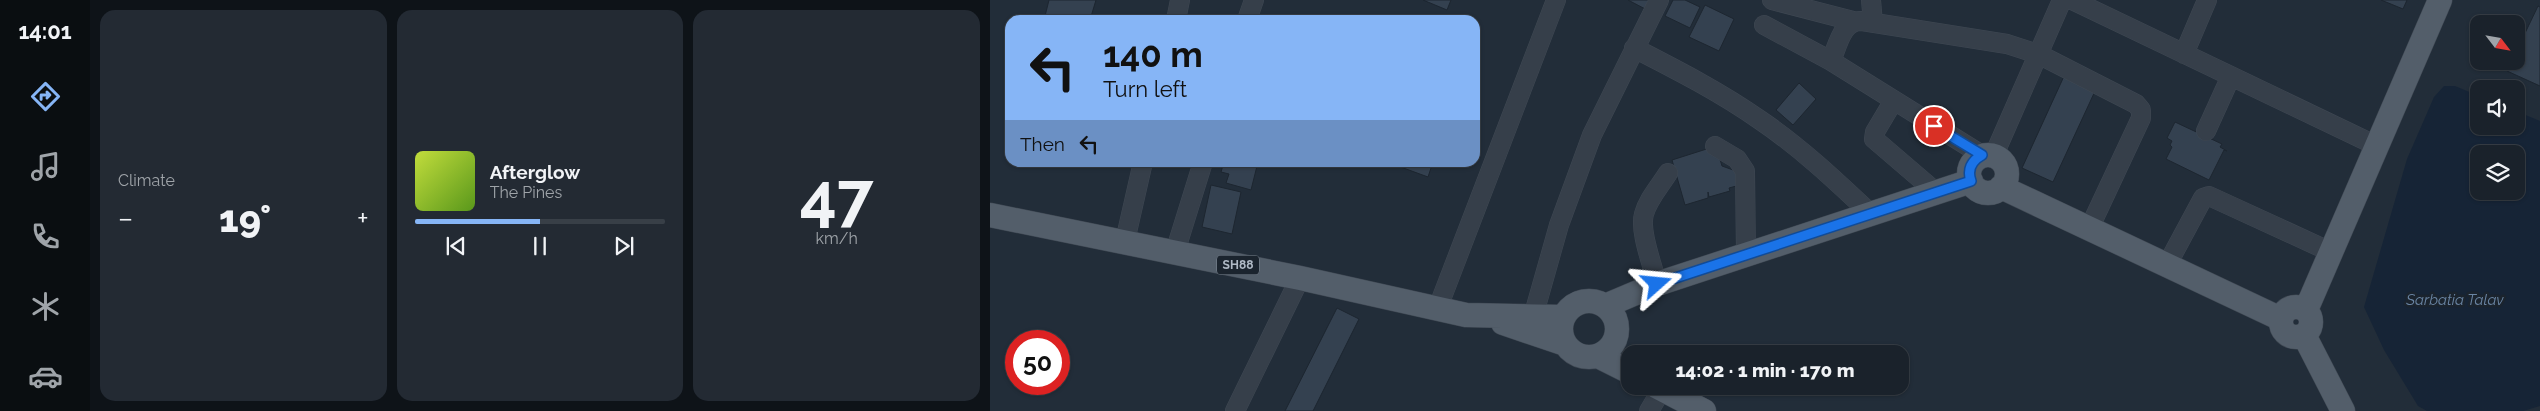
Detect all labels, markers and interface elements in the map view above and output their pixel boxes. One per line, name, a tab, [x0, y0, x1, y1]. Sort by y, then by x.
north arrow	[2470, 15, 2525, 70]
map controls	[2470, 15, 2525, 200]
text: 14:01	[18, 18, 72, 44]
text: 140 m	[1103, 34, 1203, 75]
icon: left	[1020, 35, 1085, 100]
text: Turn left	[1103, 76, 1187, 102]
icon: directions	[28, 79, 63, 114]
button: sound	[2470, 80, 2525, 135]
pin	[1913, 105, 1955, 147]
icon: arrive	[1920, 112, 1948, 140]
icon: left	[1075, 130, 1103, 158]
text: Then	[1020, 133, 1065, 155]
button: layers	[2470, 145, 2525, 200]
icon: music	[28, 149, 63, 184]
text: 47	[800, 158, 873, 234]
text: Afterglow	[490, 161, 580, 183]
text: Climate	[118, 171, 175, 190]
text: The Pines	[490, 183, 562, 202]
text: 19°	[219, 196, 271, 241]
text: −	[118, 202, 133, 235]
text: +	[357, 202, 369, 235]
icon: phone	[28, 219, 63, 254]
text: km/h	[816, 229, 858, 248]
icon: previous	[442, 232, 470, 260]
icon: pause	[526, 232, 554, 260]
icon: next	[610, 232, 638, 260]
road number: SH88	[1217, 256, 1259, 274]
position arrow	[1630, 257, 1682, 309]
icon: climate	[28, 289, 63, 324]
water label: Sarbatia Talav	[2405, 291, 2504, 309]
speed limit sign: 50	[1005, 330, 1070, 395]
icon: car	[28, 359, 63, 394]
text: 14:02 · 1 min · 170 m	[1676, 359, 1854, 381]

